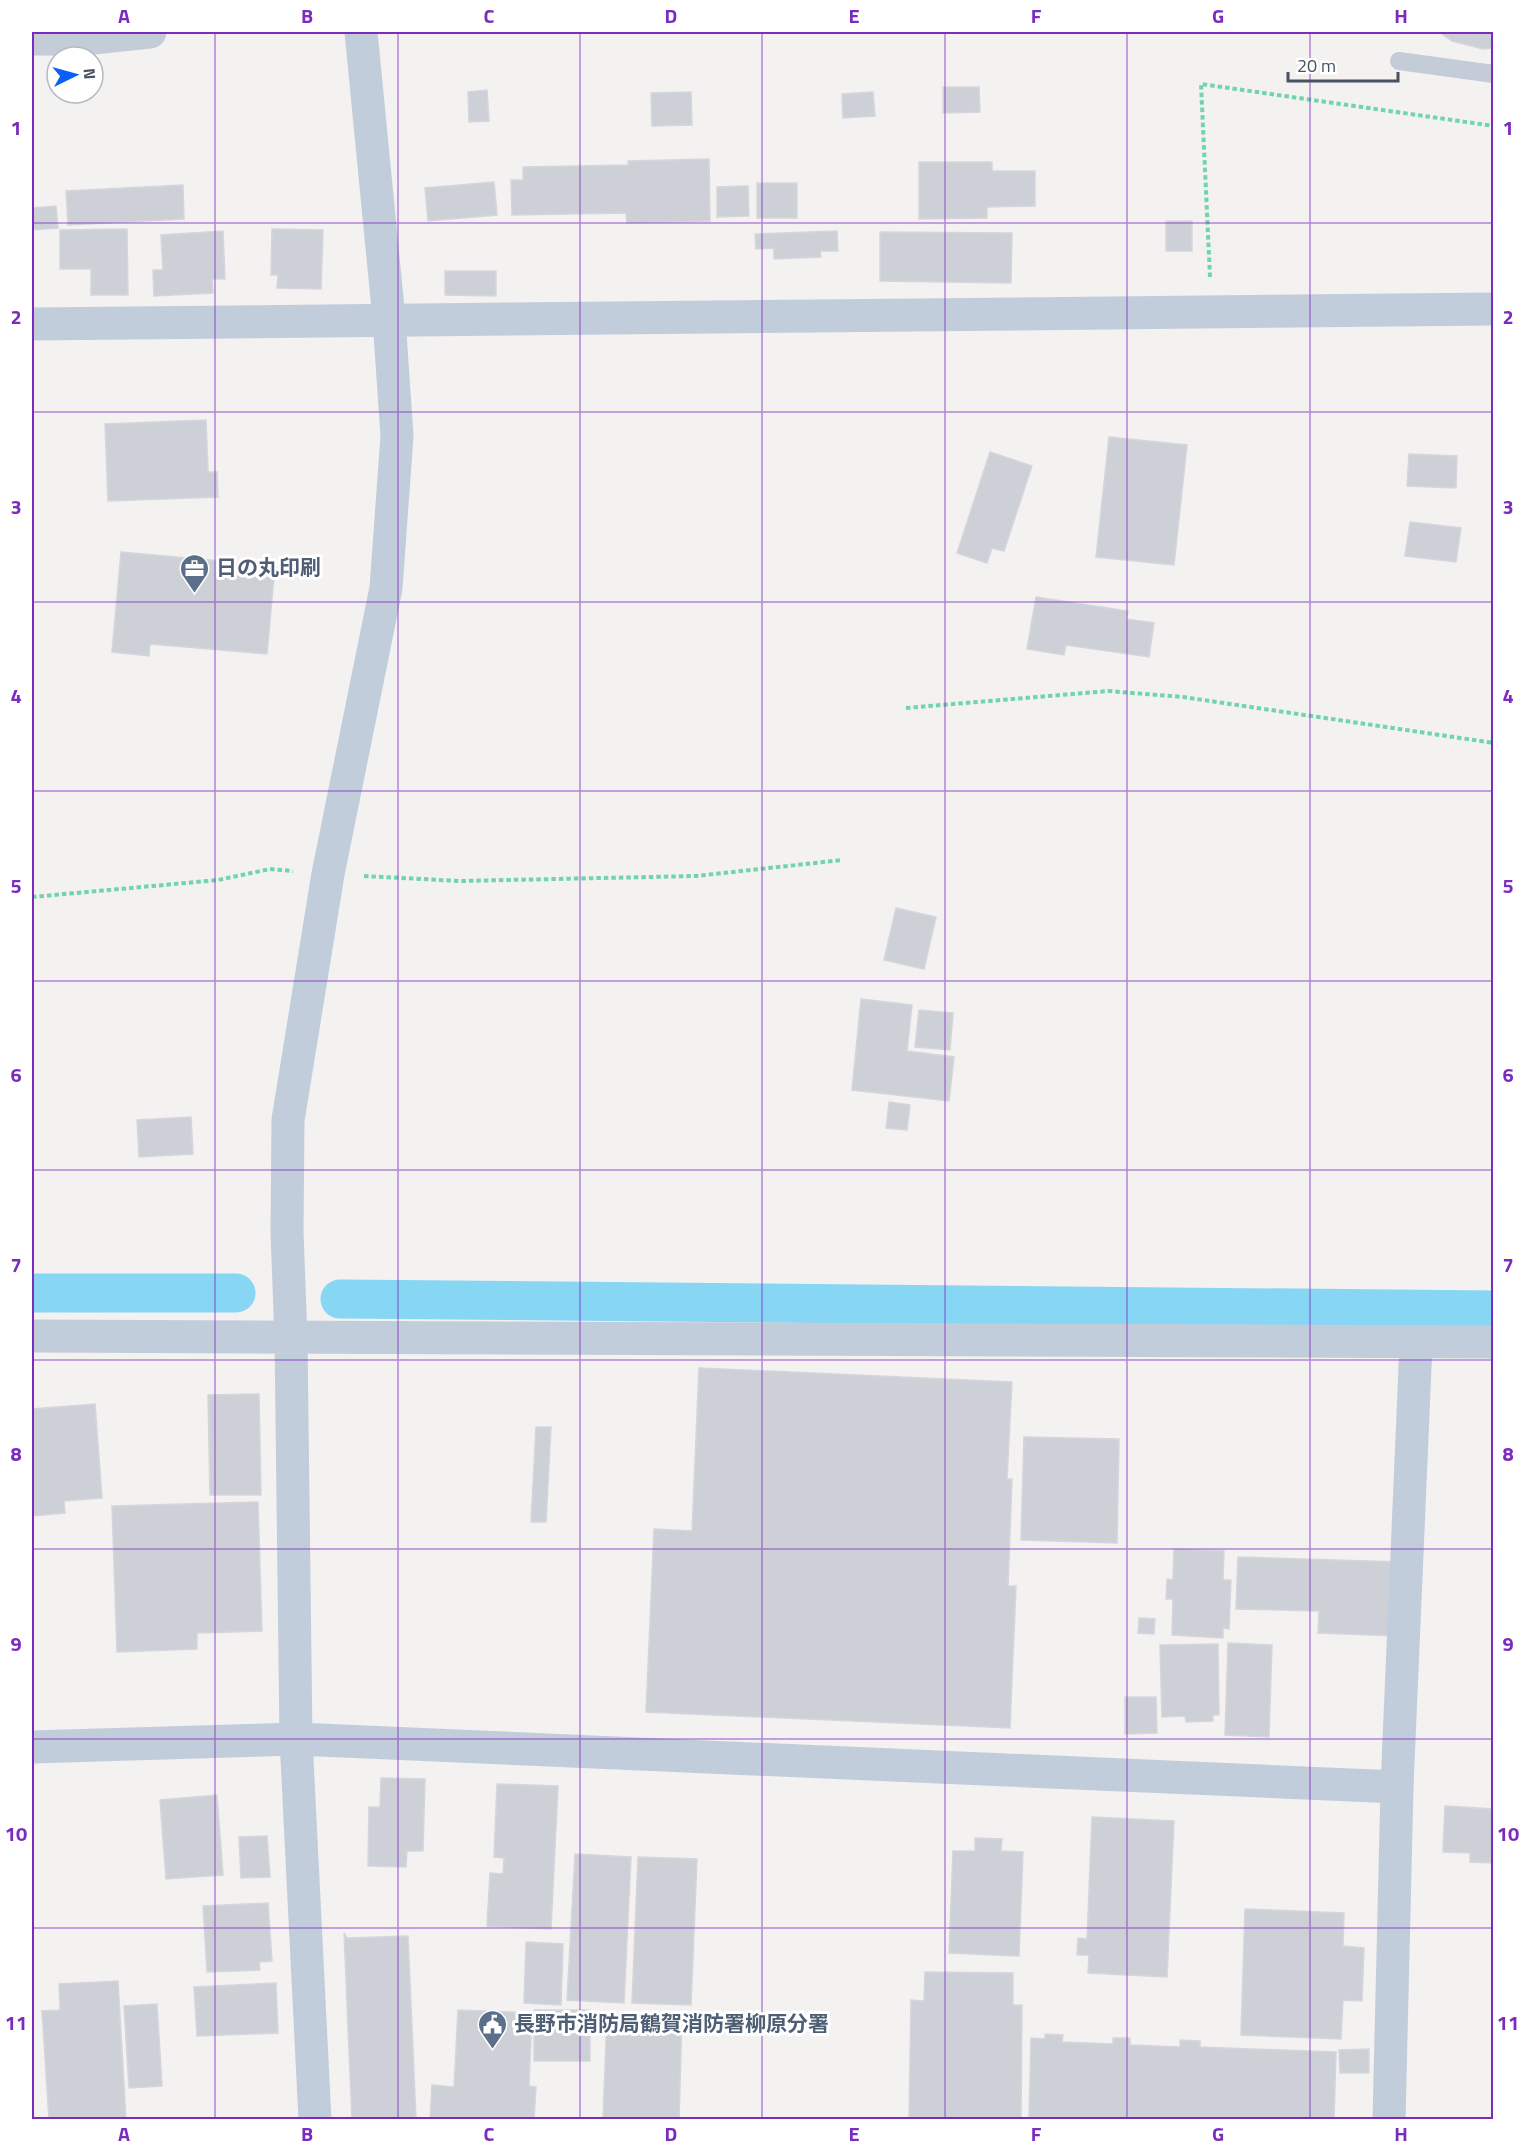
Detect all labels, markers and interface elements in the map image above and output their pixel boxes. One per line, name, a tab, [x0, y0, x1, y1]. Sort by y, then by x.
text: A	[118, 0, 130, 31]
text: B	[301, 0, 313, 31]
text: C	[484, 0, 495, 31]
text: D	[665, 0, 677, 31]
text: E	[848, 0, 860, 31]
text: F	[1031, 0, 1042, 31]
text: G	[1212, 0, 1224, 31]
text: H	[1394, 0, 1408, 31]
north arrow	[45, 45, 105, 105]
scale bar	[1288, 45, 1398, 83]
text: 20 m	[1297, 52, 1336, 79]
text: N	[78, 67, 102, 80]
text: 1	[10, 112, 22, 143]
text: 1	[1502, 112, 1514, 143]
text: 2	[10, 301, 22, 332]
text: 2	[1502, 301, 1514, 332]
text: 3	[10, 491, 22, 522]
text: 3	[1502, 491, 1514, 522]
place label: 日の丸印刷	[216, 551, 321, 583]
office icon: 日の丸印刷	[179, 552, 211, 594]
text: 4	[10, 680, 22, 711]
text: 4	[1502, 680, 1514, 711]
text: 5	[10, 870, 22, 901]
text: 5	[1502, 870, 1514, 901]
text: 6	[10, 1059, 22, 1090]
text: 6	[1502, 1059, 1514, 1090]
text: 7	[10, 1249, 22, 1280]
text: 7	[1502, 1249, 1514, 1280]
text: 8	[10, 1438, 22, 1469]
text: 8	[1502, 1438, 1514, 1469]
text: 9	[10, 1628, 22, 1659]
text: 9	[1502, 1628, 1514, 1659]
text: 10	[5, 1818, 27, 1849]
text: 10	[1497, 1818, 1519, 1849]
text: 11	[5, 2007, 27, 2038]
place label: 長野市消防局鶴賀消防署柳原分署	[514, 2007, 829, 2039]
text: 11	[1497, 2007, 1519, 2038]
public building icon: 長野市消防局鶴賀消防署柳原分署	[477, 2008, 509, 2050]
text: A	[118, 2118, 130, 2149]
text: B	[301, 2118, 313, 2149]
text: C	[484, 2118, 495, 2149]
text: D	[665, 2118, 677, 2149]
text: E	[848, 2118, 860, 2149]
text: F	[1031, 2118, 1042, 2149]
text: G	[1212, 2118, 1224, 2149]
text: H	[1394, 2118, 1408, 2149]

